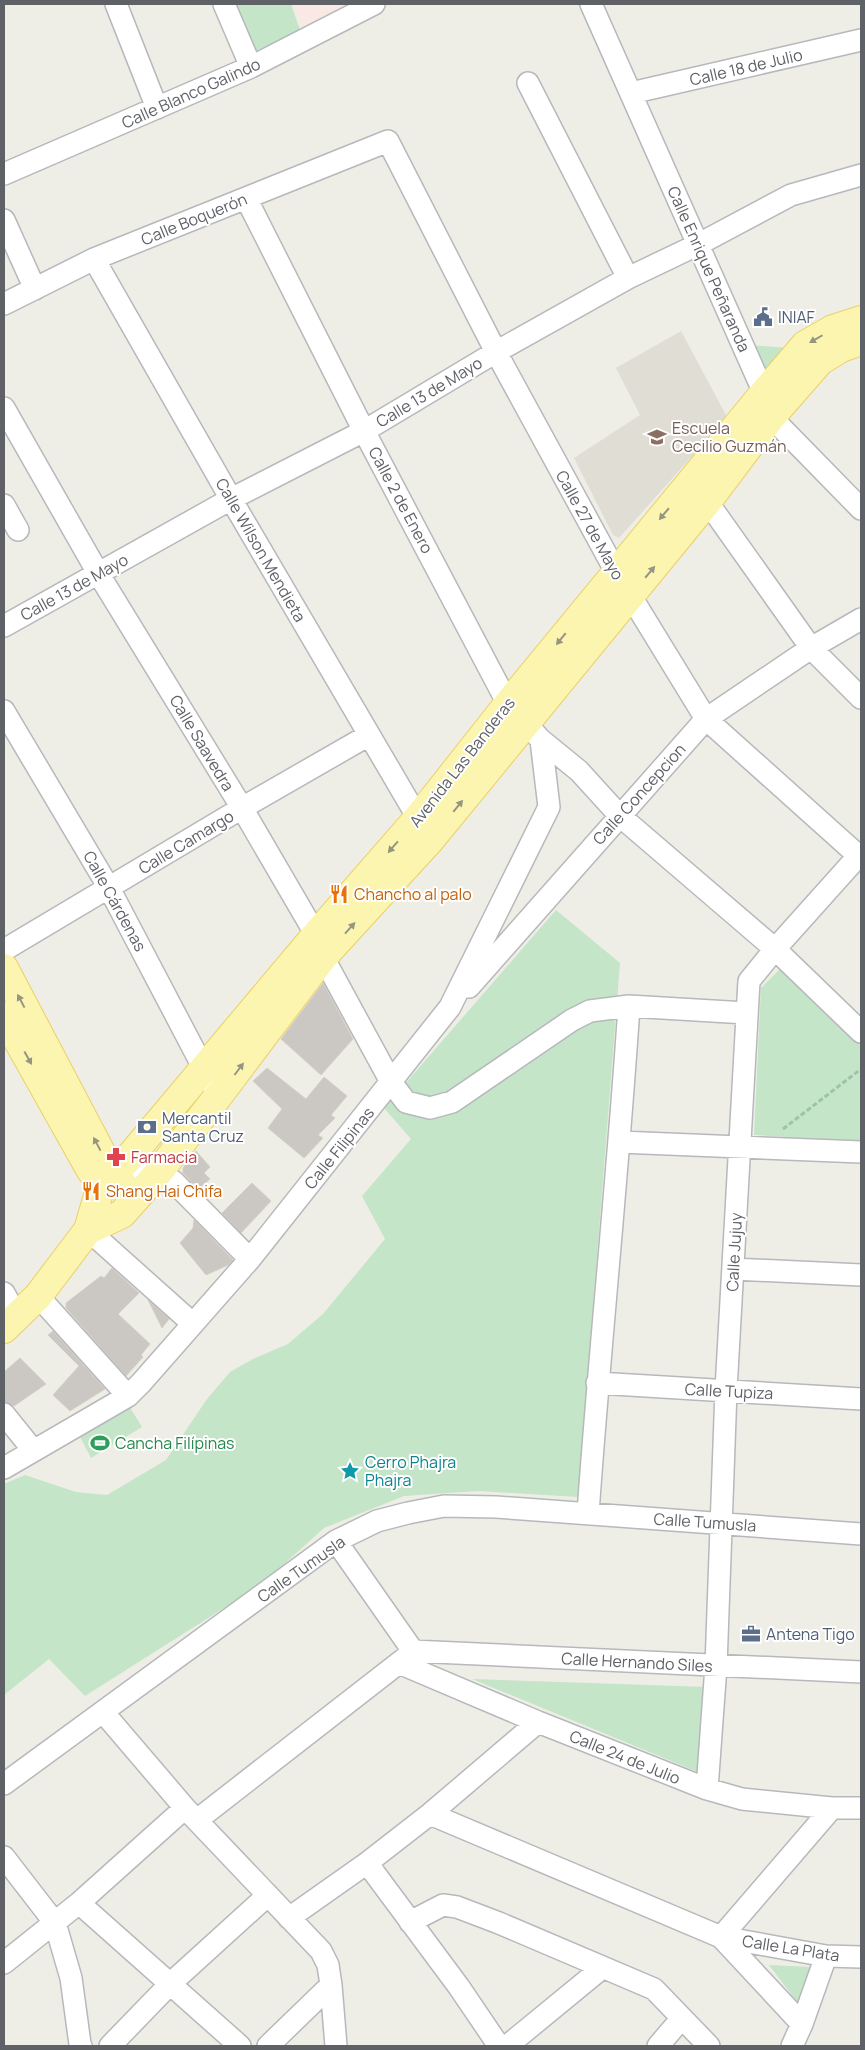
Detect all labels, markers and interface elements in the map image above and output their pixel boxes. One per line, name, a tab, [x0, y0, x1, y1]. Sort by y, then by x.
street label: Calle 18 de Julio	[688, 43, 804, 91]
street label: Calle Blanco Galindo	[118, 53, 264, 133]
street label: Calle Enrique Peñaranda	[662, 183, 756, 355]
street label: Calle Boquerón	[138, 188, 250, 250]
public building icon: INIAF	[752, 306, 774, 328]
place label: INIAF	[778, 306, 815, 328]
one-way arrow	[810, 334, 823, 343]
street label: Calle 13 de Mayo	[372, 352, 486, 432]
place label: Escuela Cecilio Guzmán	[672, 417, 787, 457]
school or university icon: Escuela Cecilio Guzmán	[646, 426, 668, 448]
street label: Calle 2 de Enero	[364, 443, 438, 557]
street label: Calle 27 de Mayo	[551, 466, 629, 584]
street label: Calle Wilson Mendieta	[211, 474, 311, 626]
one-way arrow	[659, 507, 670, 520]
street label: Calle 13 de Mayo	[16, 548, 132, 626]
one-way arrow	[644, 566, 655, 579]
one-way arrow	[556, 633, 567, 645]
street label: Calle Saavedra	[165, 691, 239, 795]
street label: Avenida Las Banderas	[404, 692, 520, 832]
street label: Calle Concepcion	[588, 739, 690, 849]
one-way arrow	[453, 800, 464, 813]
street label: Calle Camargo	[134, 805, 238, 879]
one-way arrow	[388, 841, 399, 853]
street label: Calle Cárdenas	[78, 847, 152, 955]
restaurant icon: Chancho al palo	[328, 883, 350, 905]
place label: Chancho al palo	[354, 883, 472, 905]
one-way arrow	[344, 922, 356, 934]
one-way arrow	[17, 994, 25, 1008]
one-way arrow	[23, 1051, 32, 1065]
one-way arrow	[234, 1062, 244, 1076]
street label: Calle Filipinas	[299, 1102, 379, 1194]
place label: Mercantil Santa Cruz	[162, 1107, 244, 1147]
bank icon: Mercantil Santa Cruz	[136, 1116, 158, 1138]
one-way arrow	[93, 1137, 101, 1152]
pharmacy icon: Farmacia	[105, 1146, 127, 1168]
place label: Farmacia	[131, 1146, 197, 1168]
restaurant icon: Shang Hai Chifa	[80, 1180, 102, 1202]
place label: Shang Hai Chifa	[106, 1180, 222, 1202]
street label: Calle Jujuy	[721, 1211, 747, 1292]
street label: Calle Tupiza	[684, 1378, 774, 1404]
sports icon: Cancha Filípinas	[89, 1432, 111, 1454]
place label: Cancha Filípinas	[115, 1432, 235, 1454]
place label: Cerro Phajra Phajra	[365, 1451, 456, 1491]
place icon: Cerro Phajra Phajra	[339, 1460, 361, 1482]
street label: Calle Tumusla	[653, 1507, 757, 1537]
street label: Calle Tumusla	[253, 1531, 349, 1607]
office icon: Antena Tigo	[740, 1623, 762, 1645]
place label: Antena Tigo	[766, 1623, 855, 1645]
street label: Calle Hernando Siles	[561, 1647, 713, 1677]
street label: Calle 24 de Julio	[566, 1725, 684, 1789]
street label: Calle La Plata	[741, 1929, 841, 1967]

